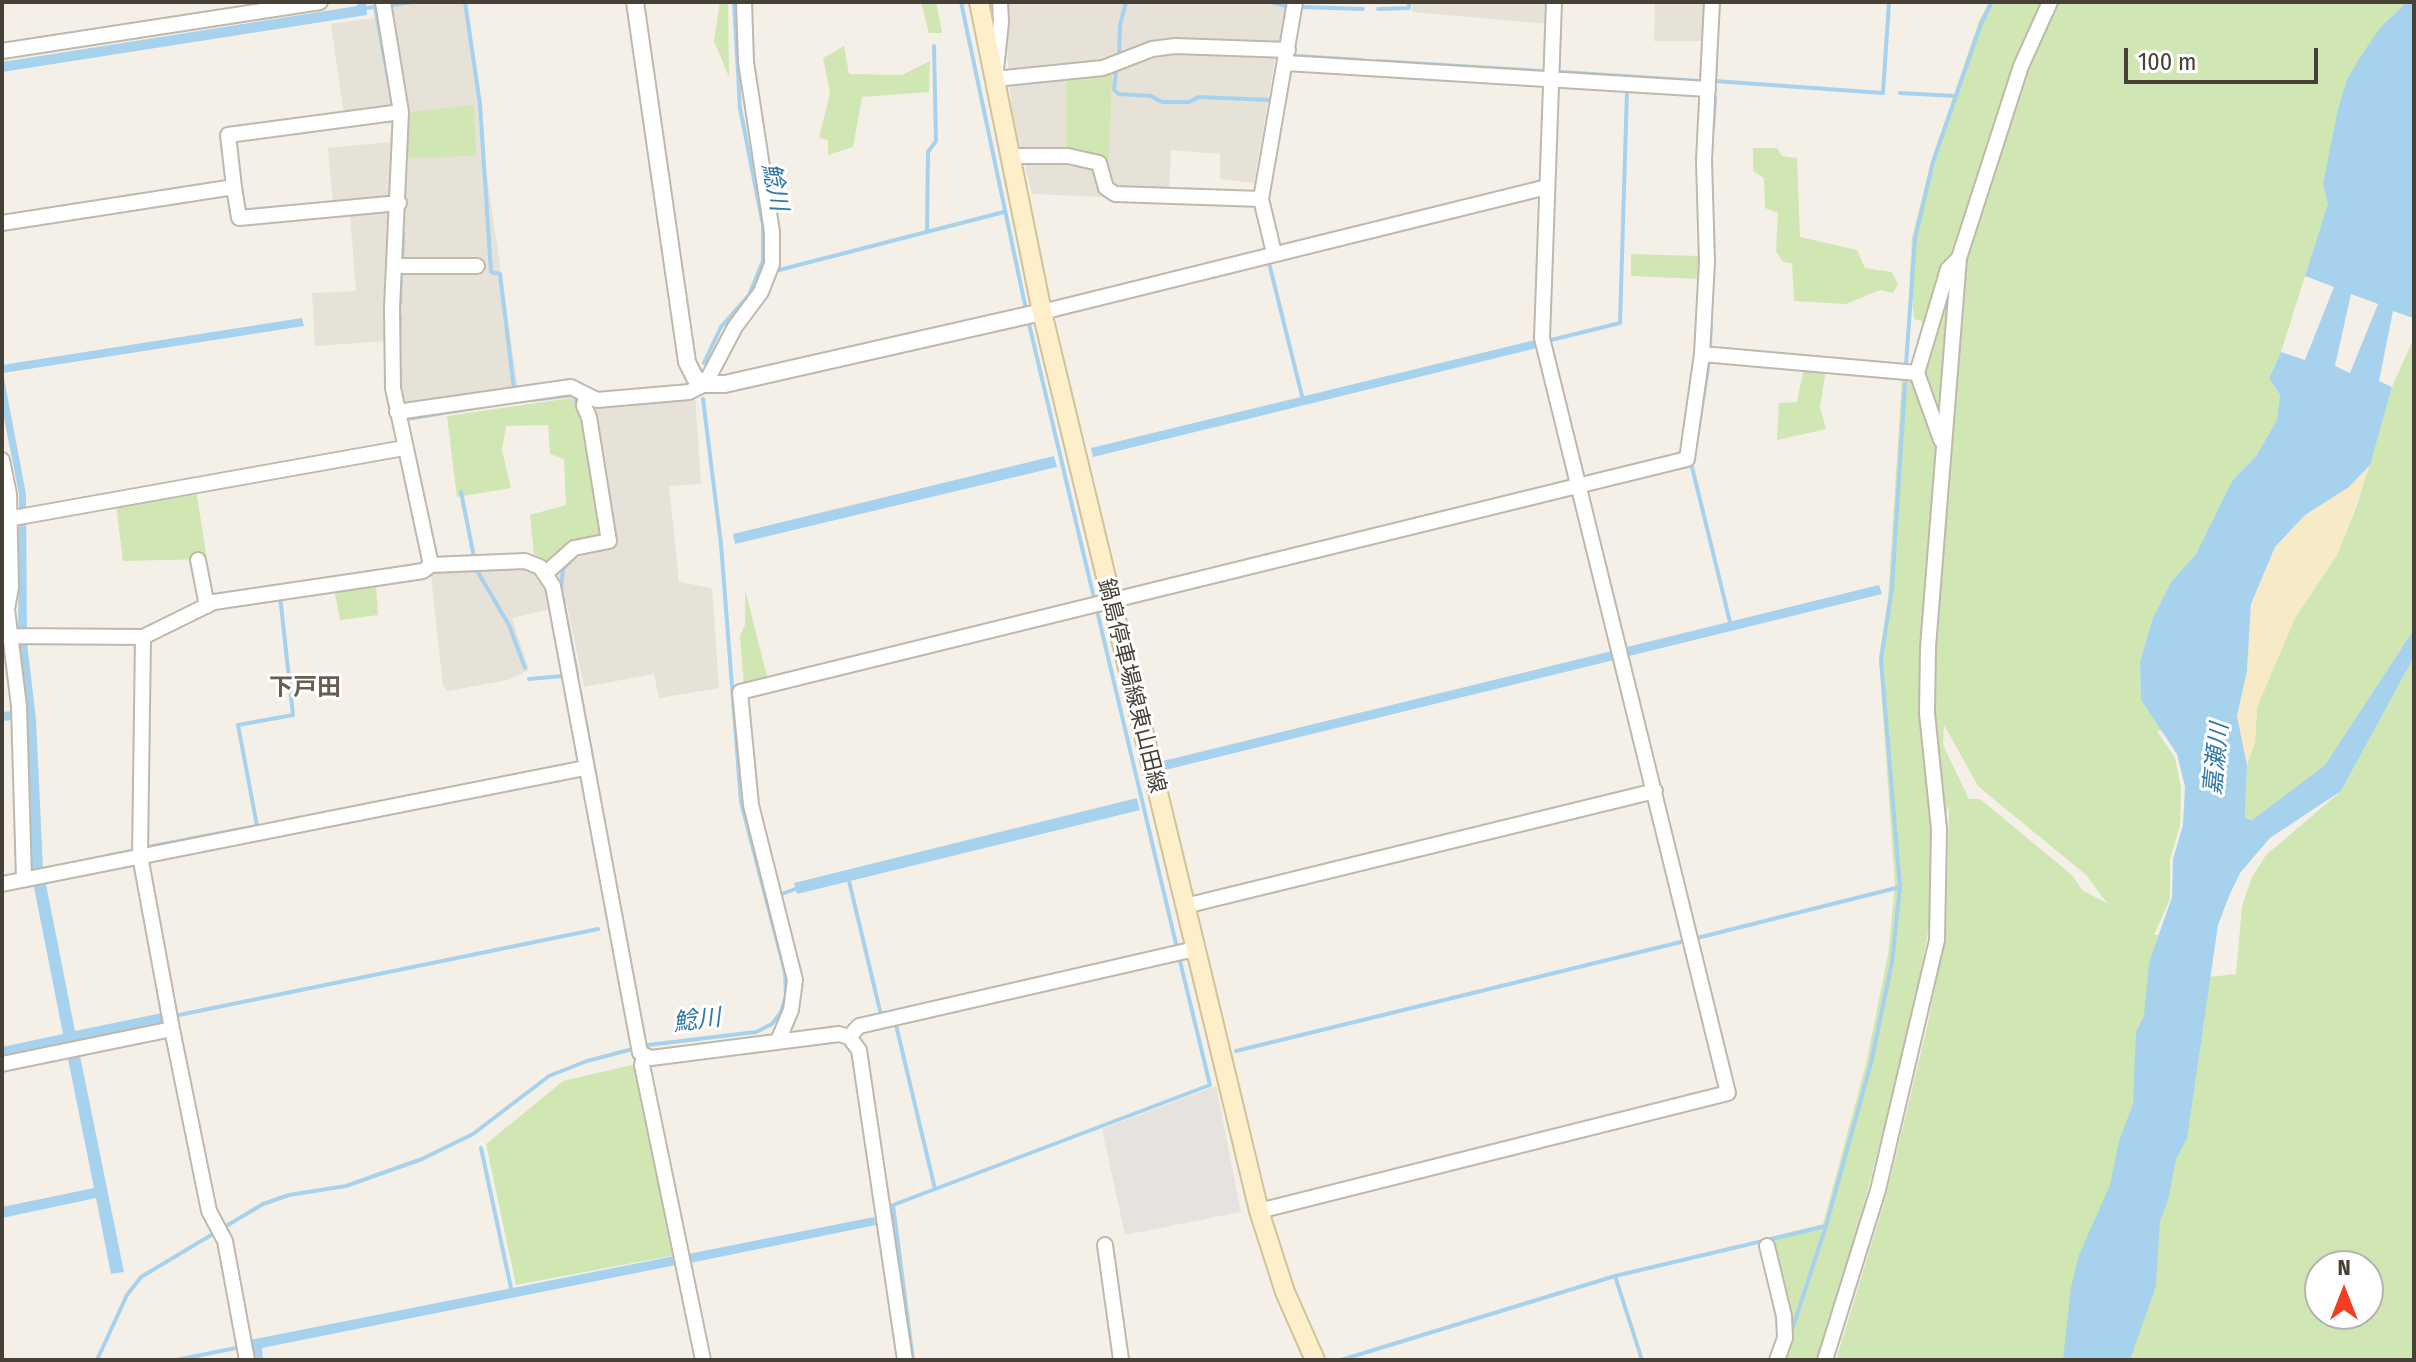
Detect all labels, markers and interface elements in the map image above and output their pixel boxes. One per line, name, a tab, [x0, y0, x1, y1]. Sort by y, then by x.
scale bar	[2128, 32, 2322, 82]
text: 100 m	[2138, 48, 2196, 76]
water label: 鯰川	[755, 161, 793, 213]
street label: 鍋島停車場線東山田線	[1092, 576, 1170, 796]
district label: 下戸田	[269, 674, 341, 702]
water label: 嘉瀬川	[2199, 722, 2235, 796]
water label: 鯰川	[671, 1004, 723, 1038]
north arrow	[2304, 1250, 2384, 1330]
text: N	[2337, 1254, 2351, 1281]

